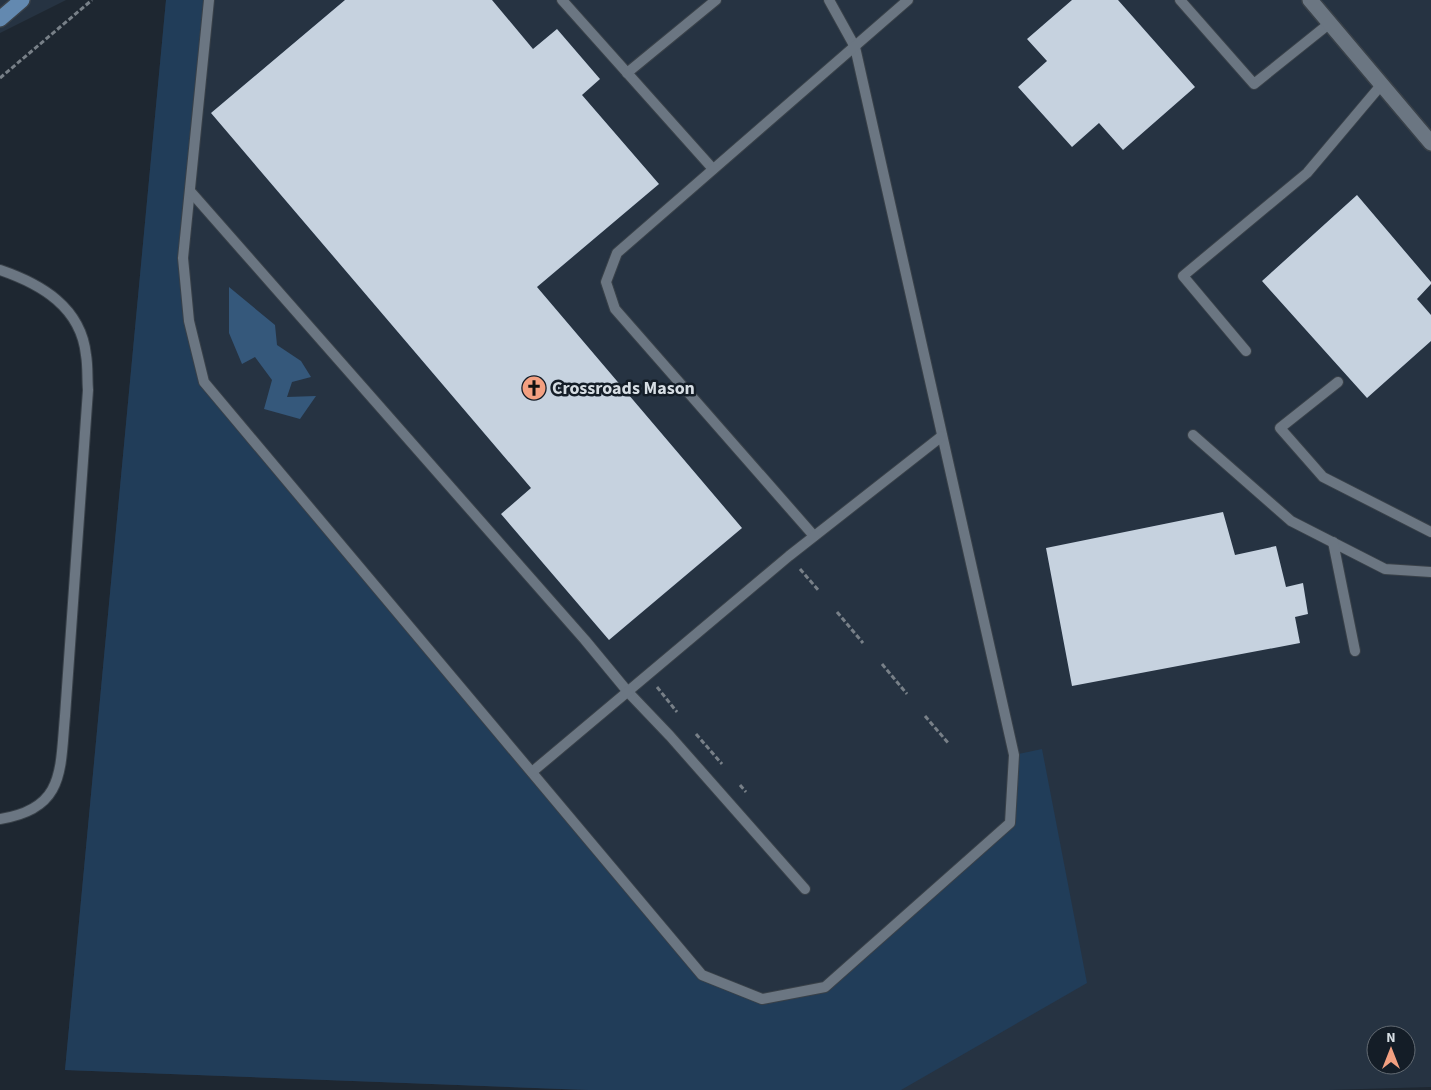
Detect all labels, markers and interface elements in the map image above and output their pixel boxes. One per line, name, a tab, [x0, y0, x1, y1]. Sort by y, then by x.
church icon: Crossroads Mason	[521, 375, 547, 401]
place label: Crossroads Mason	[552, 376, 695, 401]
north arrow	[1366, 1025, 1416, 1075]
text: N	[1386, 1028, 1396, 1048]

